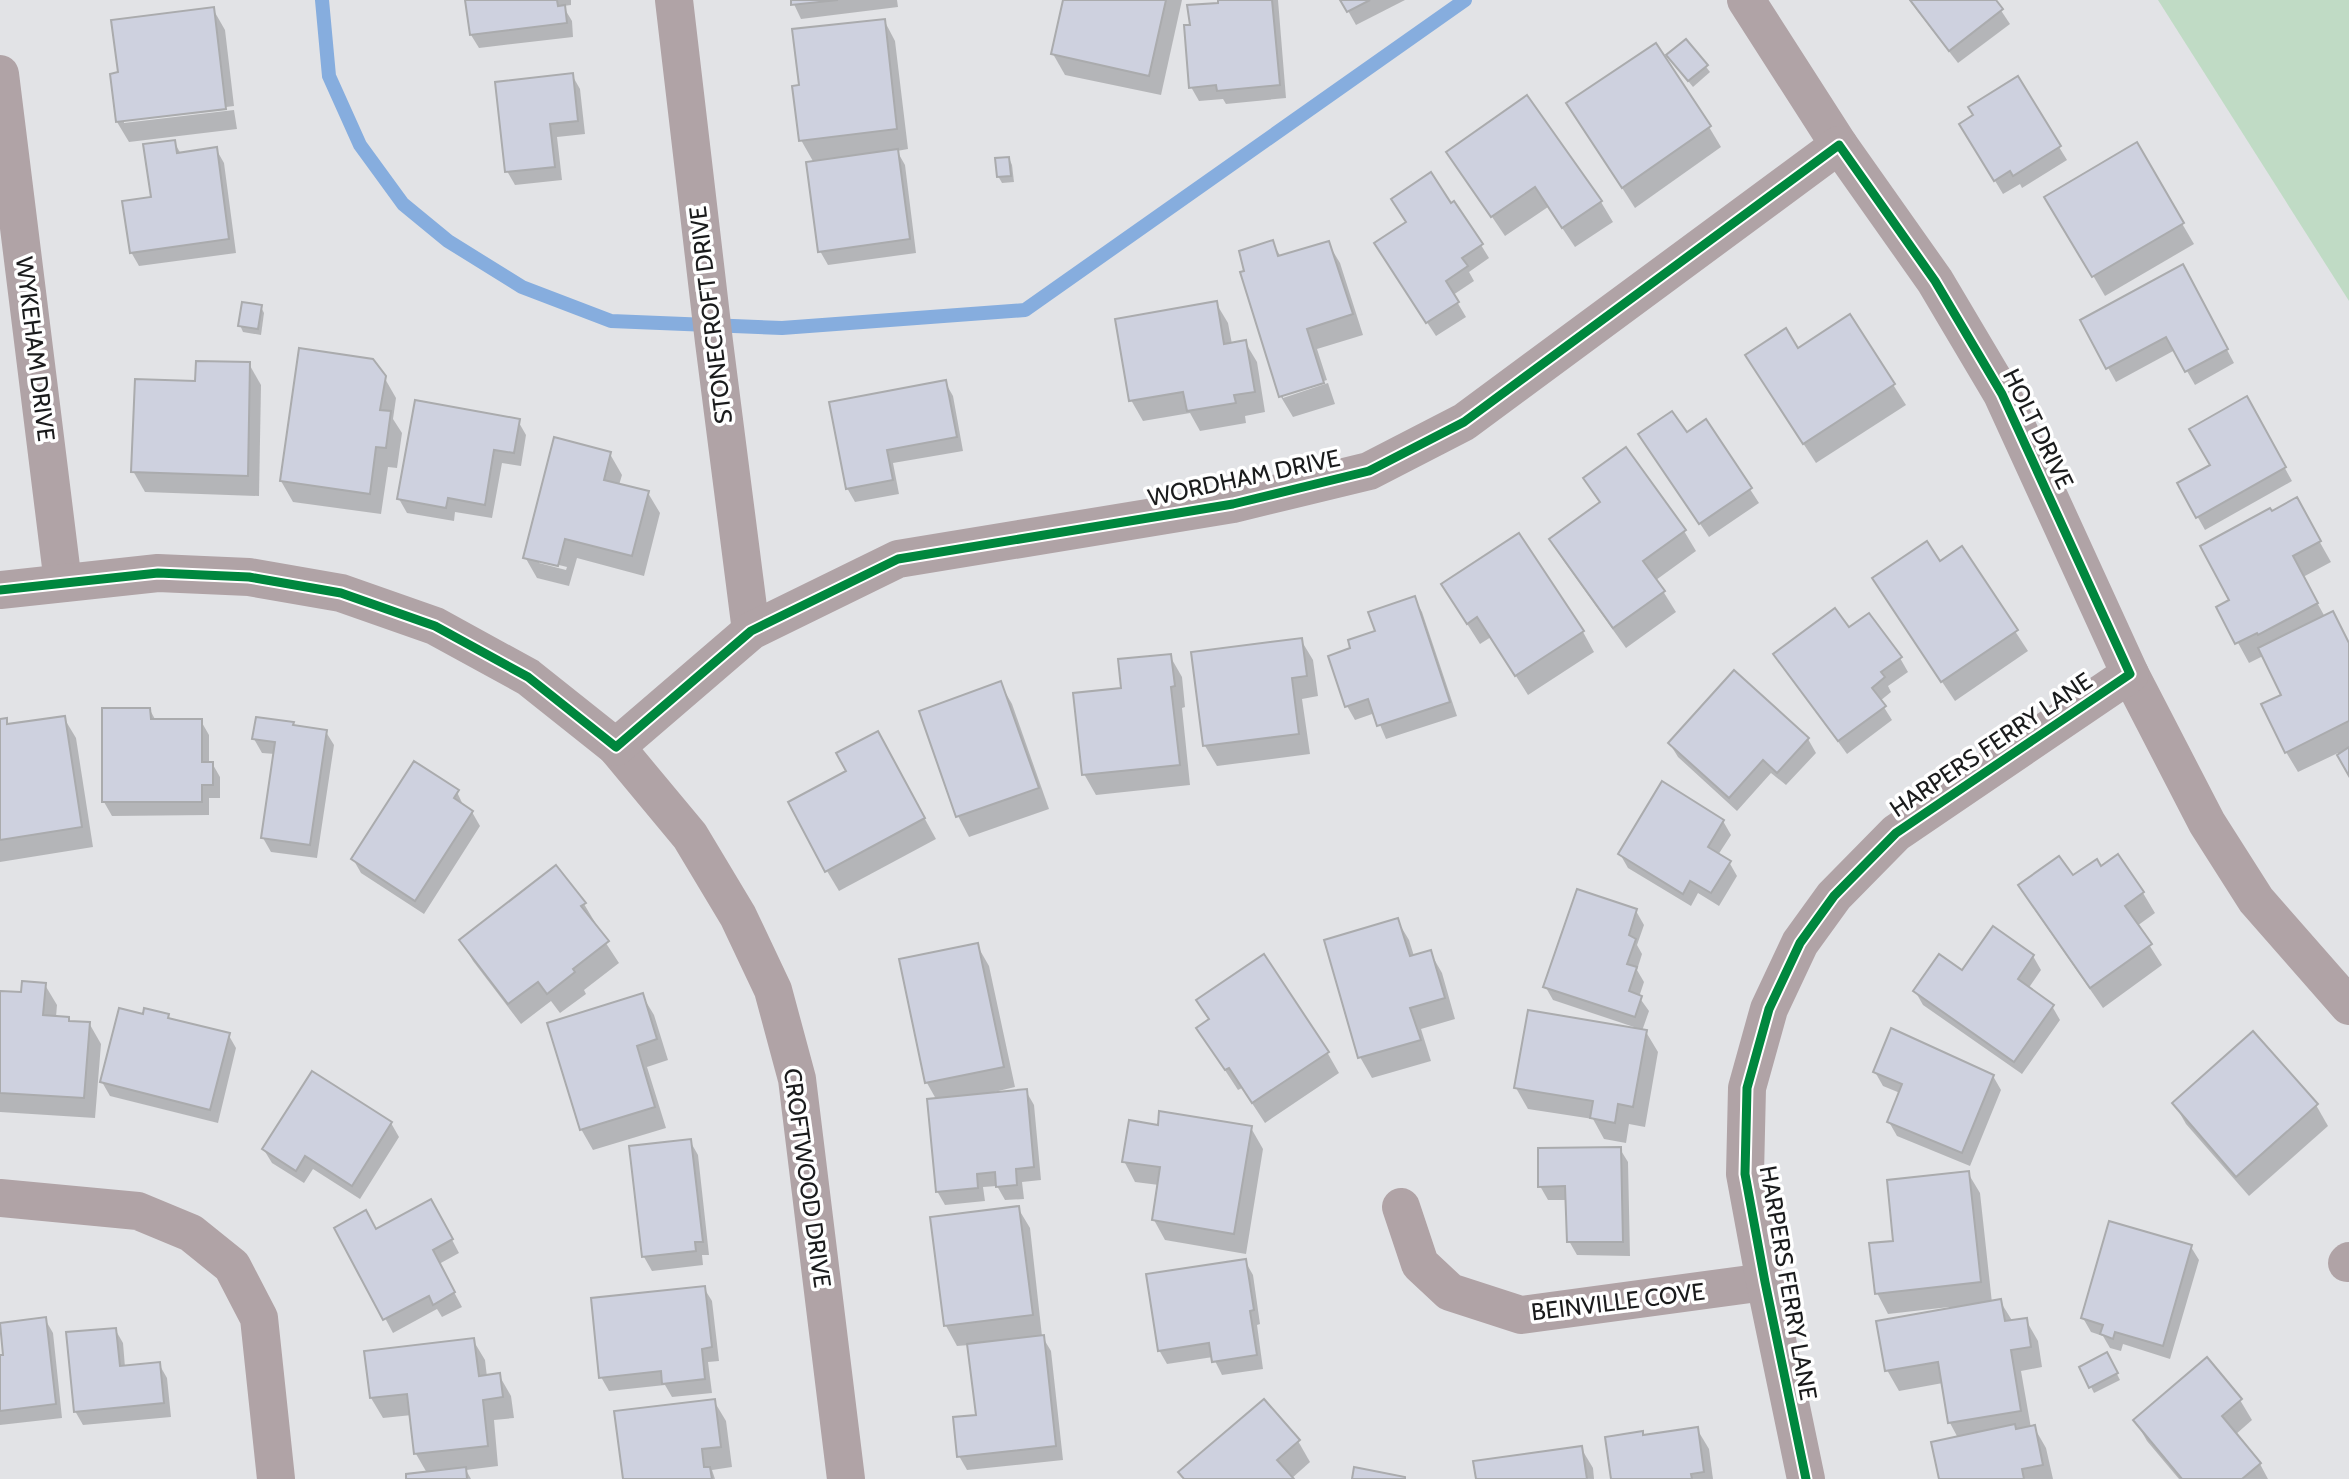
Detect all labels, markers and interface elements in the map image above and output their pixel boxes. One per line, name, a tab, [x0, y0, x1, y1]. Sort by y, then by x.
street label: STONECROFT DRIVE	[683, 205, 738, 426]
street label: WYKEHAM DRIVE	[10, 255, 61, 443]
street label: HOLT DRIVE	[1997, 364, 2080, 494]
street label: WORDHAM DRIVE	[1145, 443, 1343, 512]
street label: HARPERS FERRY LANE	[1884, 666, 2097, 823]
street label: CROFTWOOD DRIVE	[778, 1066, 837, 1290]
street label: HARPERS FERRY LANE	[1754, 1163, 1823, 1402]
street label: BEINVILLE COVE	[1529, 1276, 1706, 1327]

